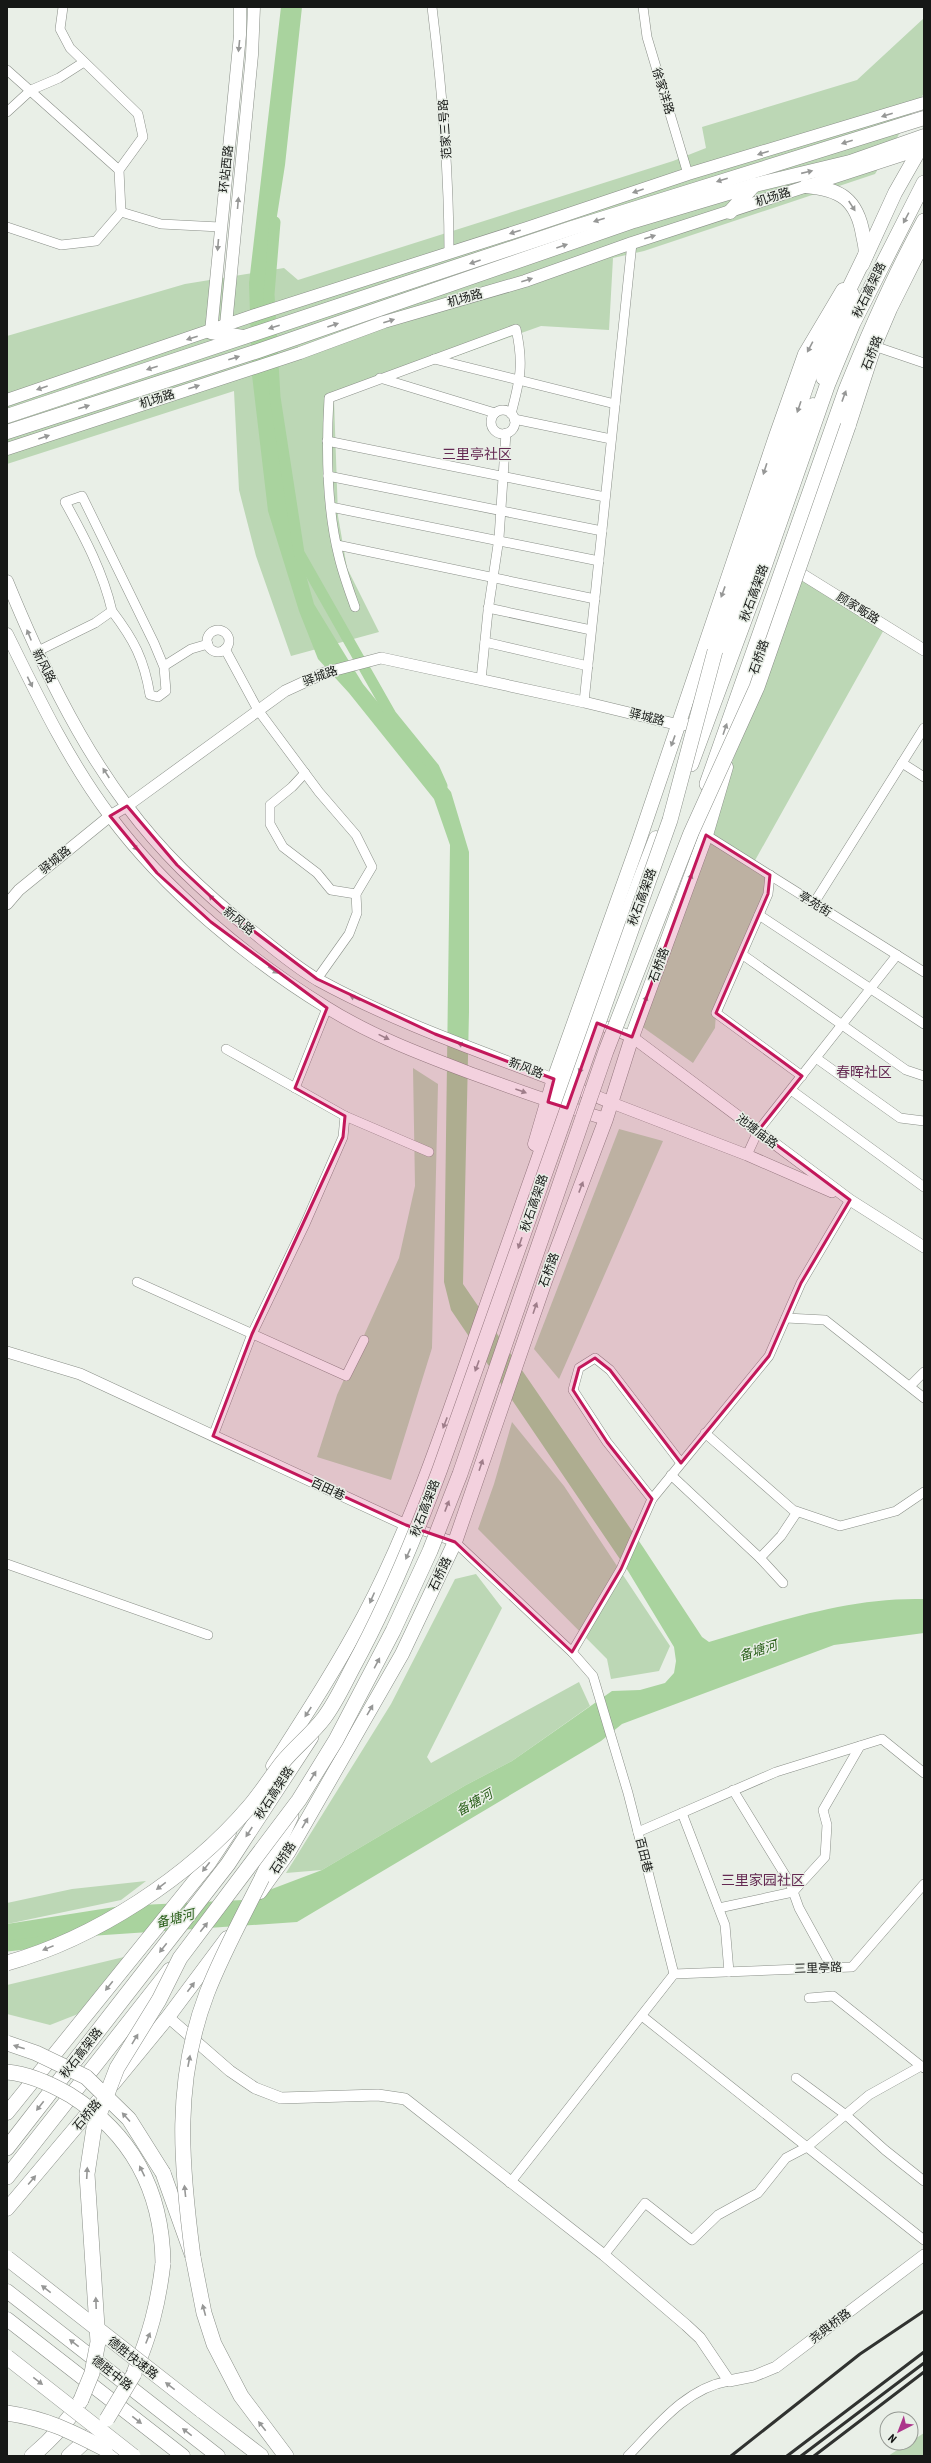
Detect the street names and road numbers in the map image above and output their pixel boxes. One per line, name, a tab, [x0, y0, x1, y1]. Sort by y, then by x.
street label: 徐家洋路	[649, 66, 677, 116]
street label: 范家三号路	[436, 99, 454, 159]
street label: 环站西路	[217, 144, 235, 194]
street label: 机场路	[754, 185, 792, 209]
street label: 秋石高架路	[850, 260, 888, 320]
street label: 机场路	[446, 286, 484, 310]
street label: 石桥路	[859, 334, 885, 372]
street label: 机场路	[138, 387, 176, 411]
street label: 秋石高架路	[737, 562, 771, 624]
street label: 顾家畈路	[834, 589, 882, 627]
street label: 石桥路	[747, 638, 771, 676]
street label: 新风路	[30, 647, 58, 685]
street label: 驿城路	[301, 663, 339, 689]
street label: 驿城路	[628, 706, 666, 728]
street label: 驿城路	[37, 843, 73, 877]
street label: 秋石高架路	[625, 866, 659, 928]
street label: 亭苑街	[796, 889, 834, 919]
street label: 新风路	[221, 904, 257, 938]
street label: 石桥路	[646, 946, 672, 984]
street label: 新风路	[507, 1055, 545, 1081]
street label: 池塘庙路	[734, 1111, 780, 1151]
street label: 秋石高架路	[518, 1172, 550, 1234]
street label: 石桥路	[536, 1251, 562, 1289]
street label: 百田巷	[309, 1475, 347, 1503]
street label: 秋石高架路	[408, 1477, 442, 1539]
street label: 石桥路	[426, 1555, 454, 1593]
street label: 秋石高架路	[252, 1764, 296, 1822]
street label: 百田巷	[633, 1836, 655, 1874]
street label: 石桥路	[267, 1839, 299, 1877]
street label: 三里亭路	[794, 1960, 842, 1976]
street label: 秋石高架路	[57, 2025, 105, 2081]
street label: 石桥路	[70, 2097, 104, 2133]
street label: 尧典桥路	[807, 2306, 853, 2346]
street label: 德胜快速路	[105, 2334, 161, 2382]
street label: 德胜中路	[89, 2353, 135, 2393]

